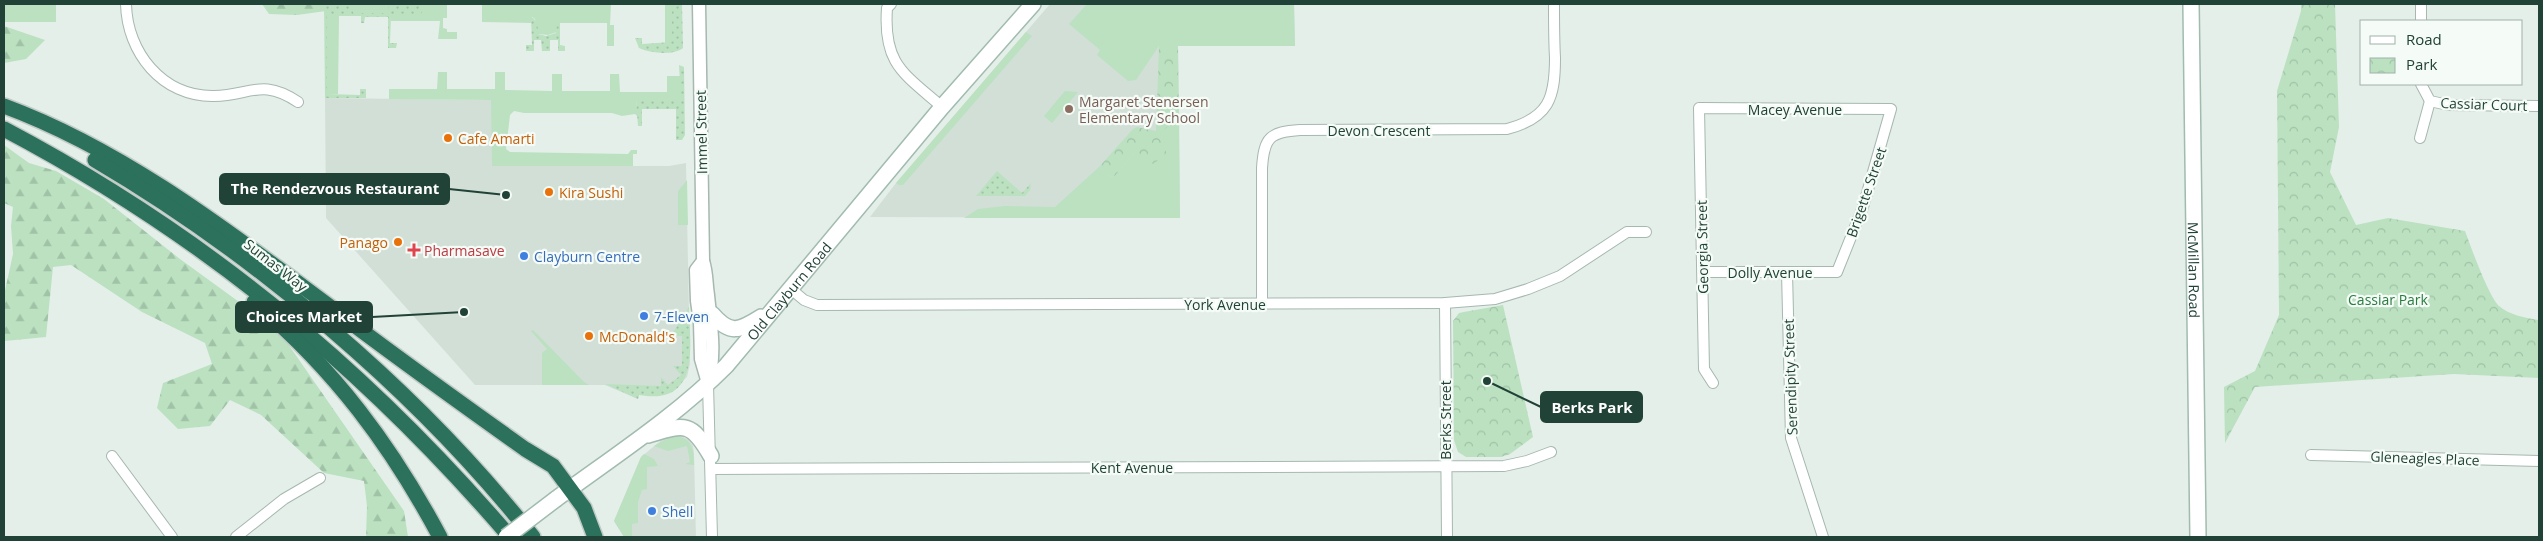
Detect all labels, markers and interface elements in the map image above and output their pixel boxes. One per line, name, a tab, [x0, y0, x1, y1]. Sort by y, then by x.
legend	[2360, 20, 2523, 85]
text: Road	[2406, 29, 2442, 49]
text: Park	[2406, 54, 2437, 74]
street label: Immel Street	[691, 90, 711, 174]
place label: Margaret Stenersen Elementary School	[1079, 92, 1209, 127]
street label: Cassiar Court	[2440, 93, 2528, 115]
street label: Macey Avenue	[1748, 100, 1842, 119]
marker: Margaret Stenersen Elementary School	[1063, 103, 1075, 115]
street label: Devon Crescent	[1328, 121, 1430, 140]
place label: Cafe Amarti	[458, 129, 535, 148]
marker: Cafe Amarti	[442, 132, 454, 144]
street label: Brigette Street	[1842, 144, 1890, 240]
callout: The Rendezvous Restaurant	[220, 174, 449, 204]
text: The Rendezvous Restaurant	[231, 178, 440, 198]
place label: Kira Sushi	[559, 183, 623, 202]
marker: Kira Sushi	[543, 186, 555, 198]
street label: Georgia Street	[1692, 200, 1712, 294]
street label: McMillan Road	[2184, 222, 2205, 318]
place label: Panago	[339, 233, 388, 252]
street label: Sumas Way	[241, 234, 312, 296]
marker: Panago	[392, 236, 404, 248]
street label: Old Clayburn Road	[742, 238, 835, 344]
place label: Pharmasave	[424, 241, 505, 260]
marker: Pharmasave	[408, 244, 420, 256]
place label: Clayburn Centre	[534, 247, 640, 266]
marker: Clayburn Centre	[518, 250, 530, 262]
street label: Dolly Avenue	[1727, 263, 1813, 282]
park label: Cassiar Park	[2348, 290, 2429, 309]
street label: York Avenue	[1184, 295, 1266, 314]
callout: Choices Market	[236, 302, 372, 332]
text: Choices Market	[246, 306, 362, 326]
place label: 7-Eleven	[654, 307, 709, 326]
marker: 7-Eleven	[638, 310, 650, 322]
street label: Serendipity Street	[1778, 318, 1802, 436]
place label: McDonald's	[599, 327, 675, 346]
marker: McDonald's	[583, 330, 595, 342]
street label: Berks Street	[1436, 380, 1455, 460]
callout: Berks Park	[1541, 392, 1642, 422]
text: Berks Park	[1552, 397, 1633, 417]
street label: Gleneagles Place	[2370, 447, 2480, 469]
street label: Kent Avenue	[1091, 458, 1173, 477]
place label: Shell	[662, 502, 693, 521]
marker: Shell	[646, 505, 658, 517]

